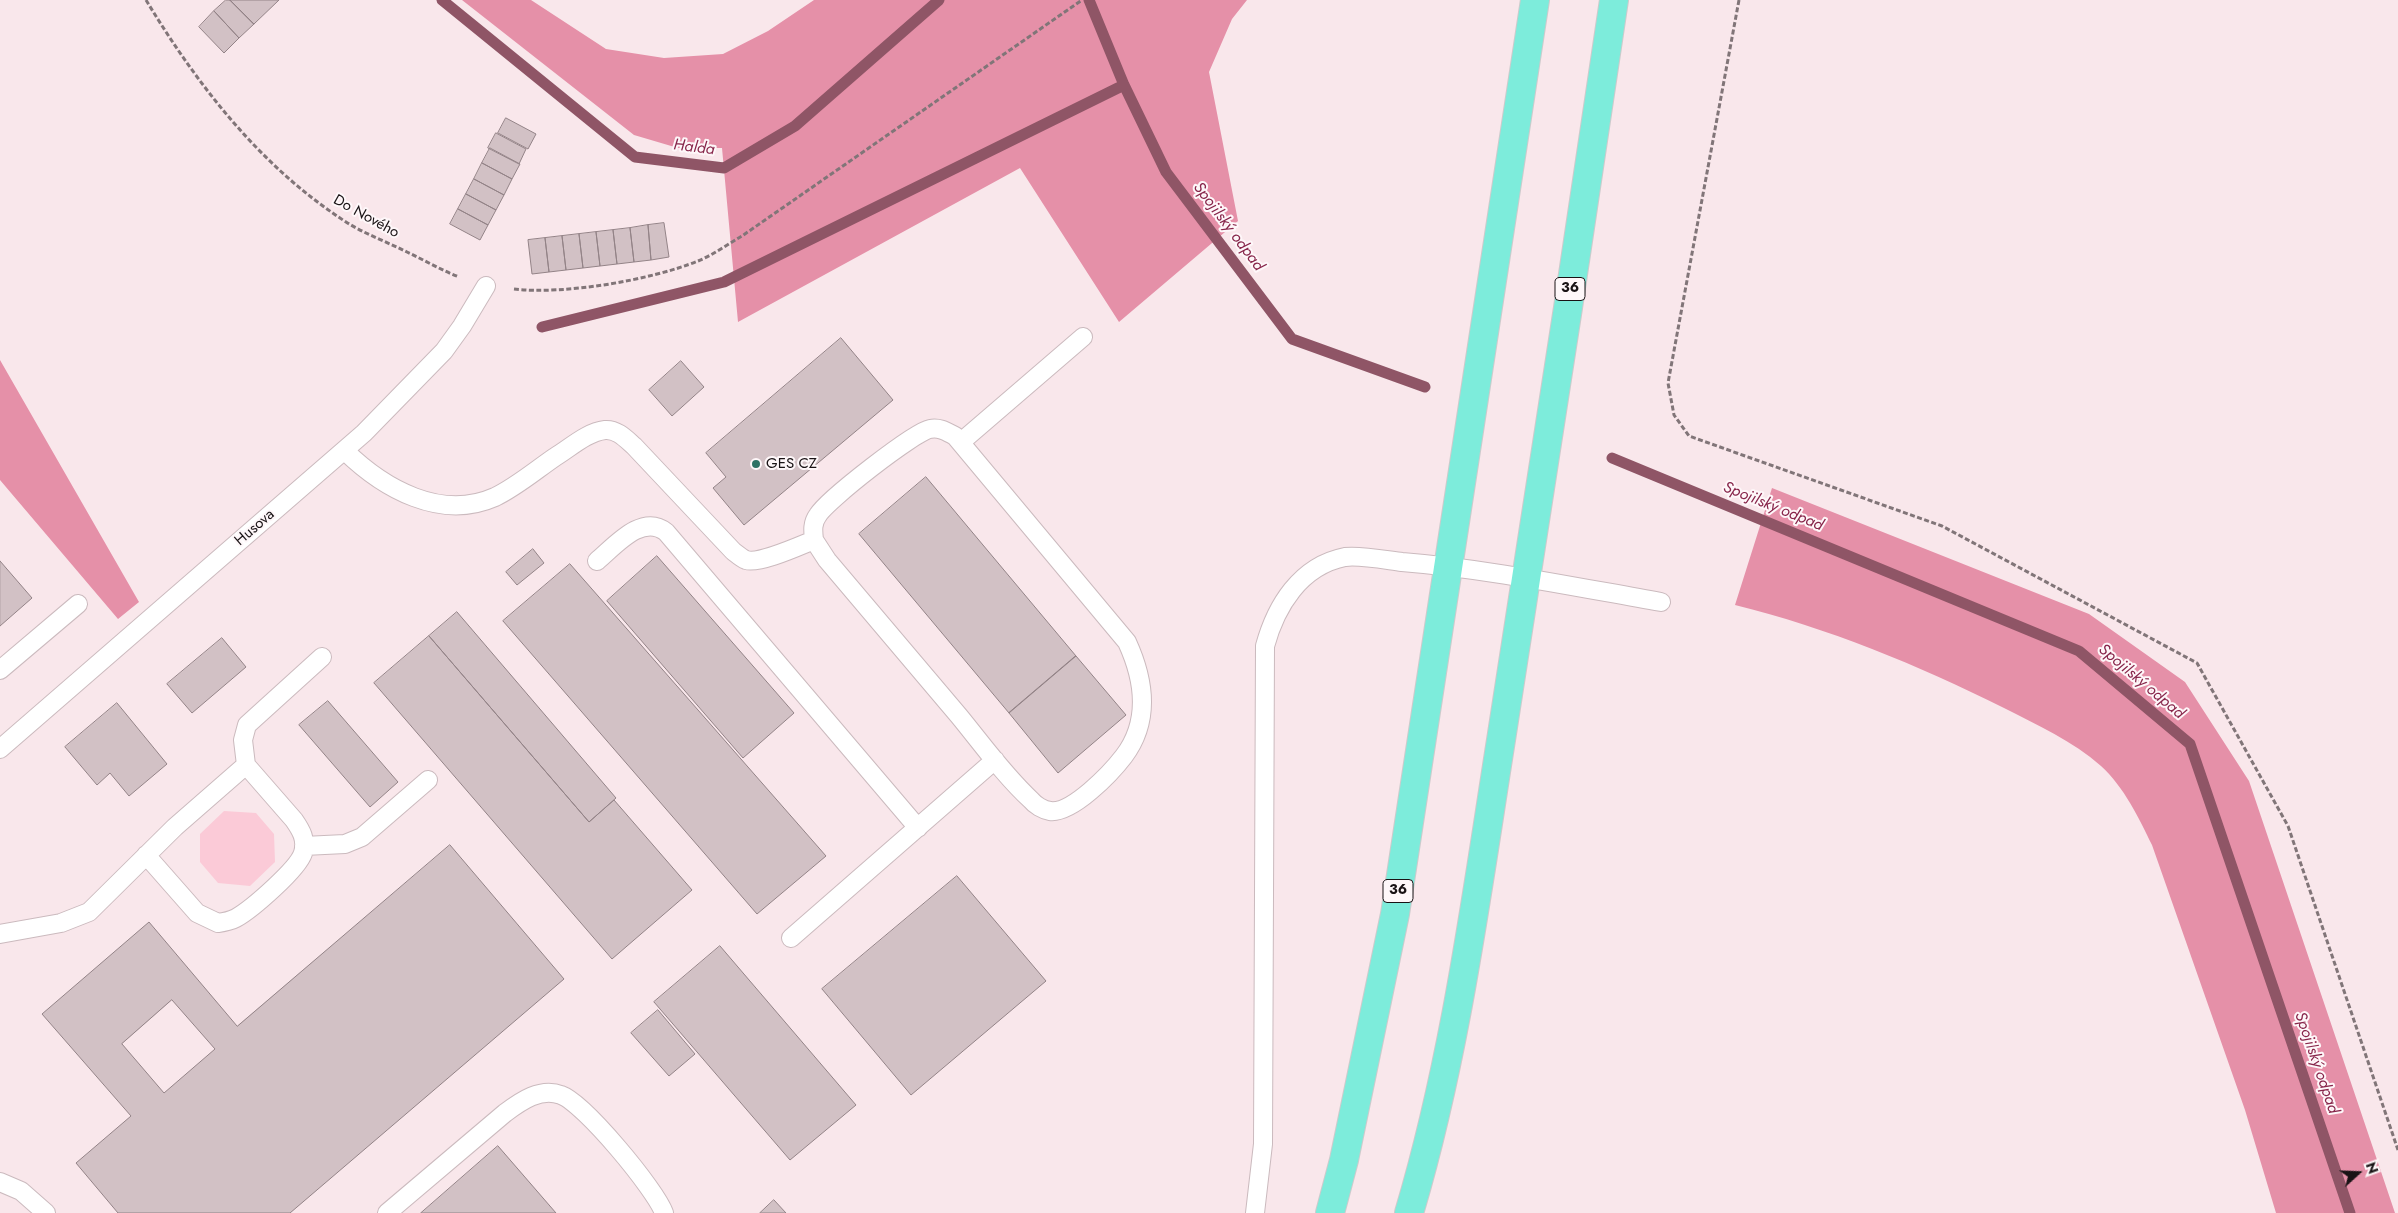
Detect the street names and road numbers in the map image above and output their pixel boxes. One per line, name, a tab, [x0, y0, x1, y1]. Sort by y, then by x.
street label: Do Nového	[330, 192, 402, 242]
road number: 36	[1555, 278, 1585, 300]
street label: Husova	[232, 506, 278, 550]
road number: 36	[1383, 879, 1413, 902]

